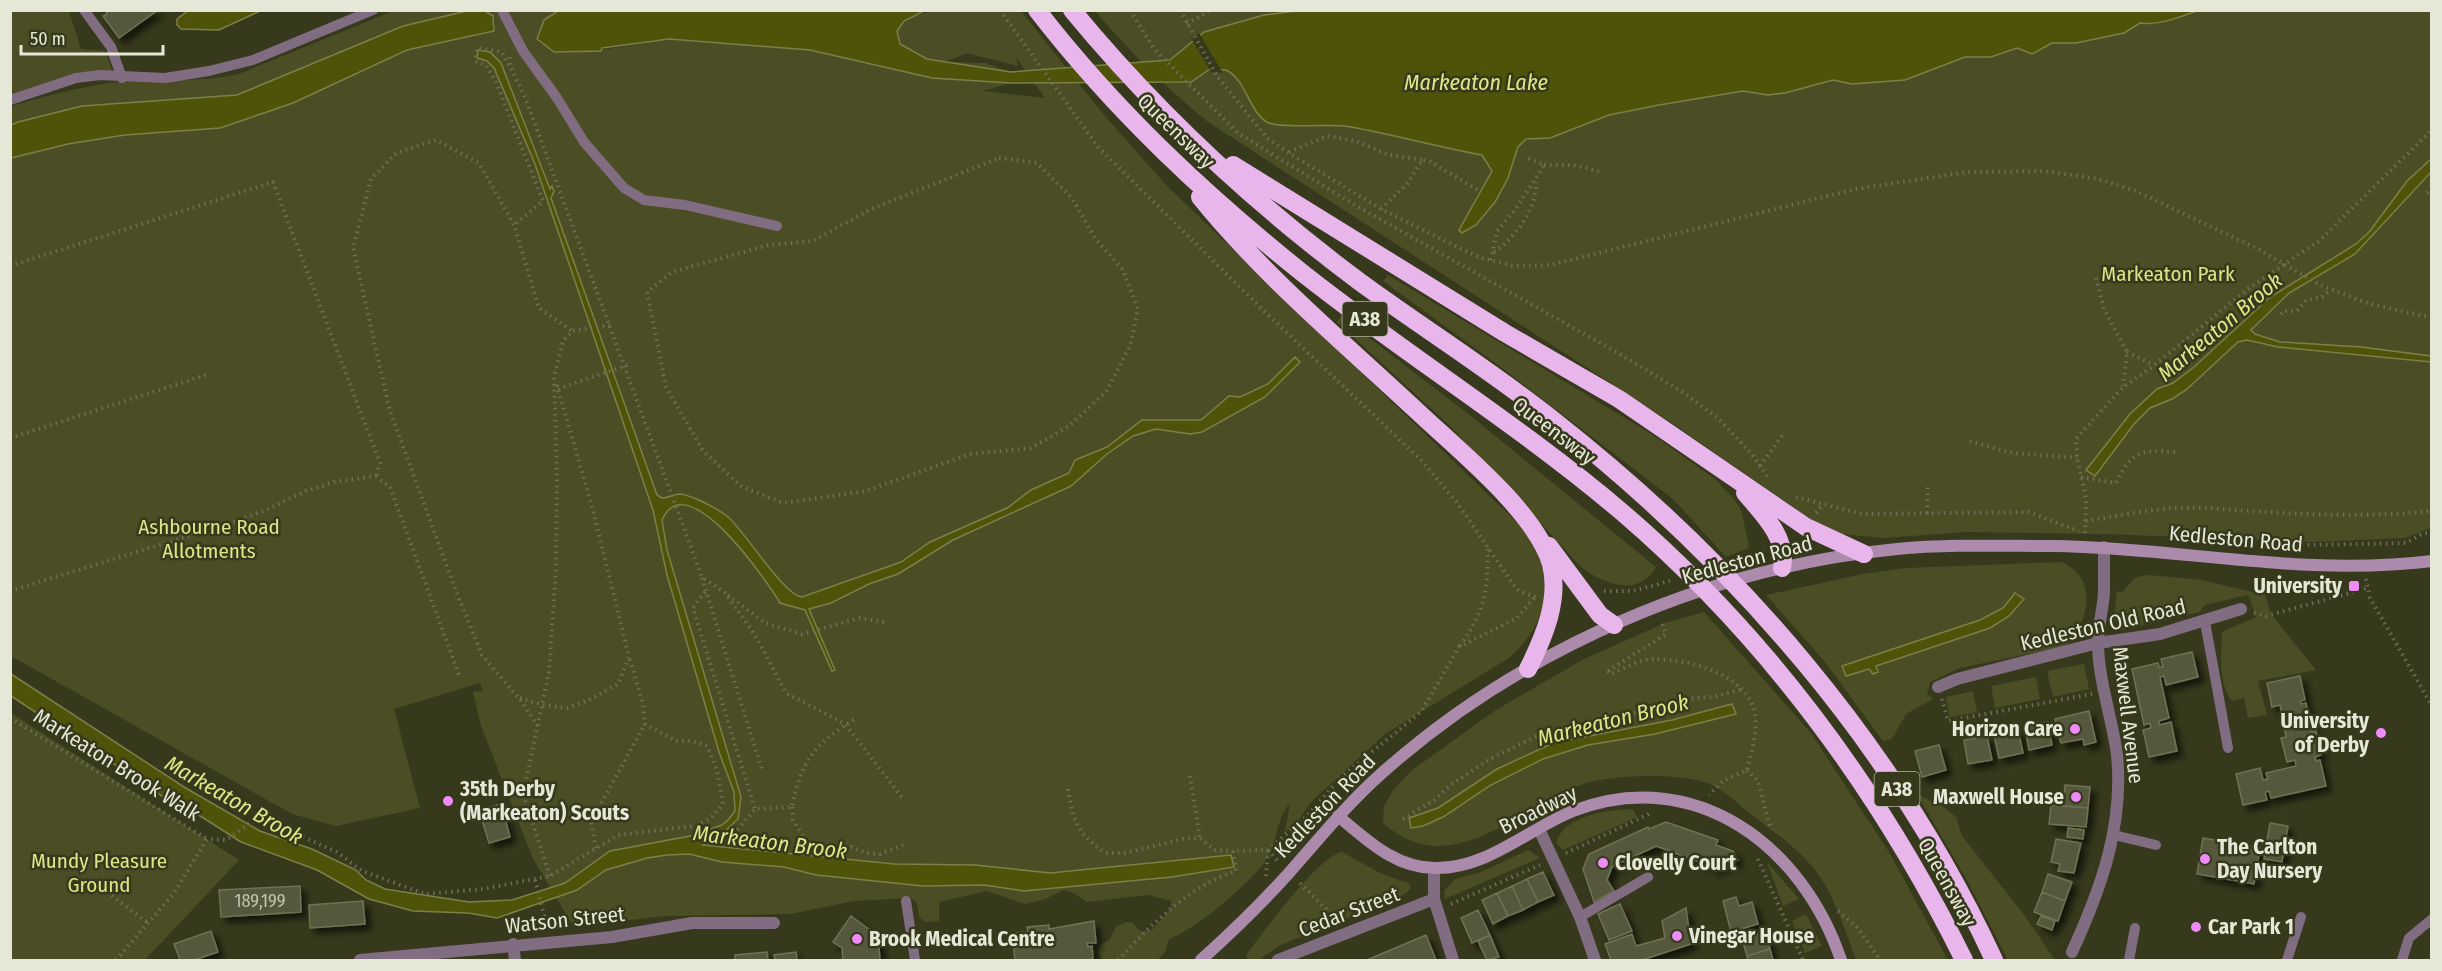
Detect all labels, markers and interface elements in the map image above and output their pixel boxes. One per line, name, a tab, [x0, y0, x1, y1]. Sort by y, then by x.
scale bar	[21, 18, 164, 56]
text: 50 m	[30, 28, 66, 50]
water label: Markeaton Lake	[1404, 69, 1548, 96]
street label: Queensway	[1132, 88, 1221, 175]
park label: Markeaton Park	[2101, 261, 2235, 287]
water label: Markeaton Brook	[2152, 267, 2288, 387]
road number: A38	[1342, 302, 1388, 336]
street label: Queensway	[1507, 391, 1601, 471]
park label: Ashbourne Road Allotments	[138, 514, 280, 564]
street label: Kedleston Road	[2168, 520, 2304, 558]
street label: Kedleston Road	[1679, 530, 1815, 590]
place label: University	[2253, 573, 2343, 599]
marker: University	[2347, 579, 2361, 593]
street label: Kedleston Old Road	[2018, 593, 2188, 657]
street label: Maxwell Avenue	[2107, 645, 2149, 785]
water label: Markeaton Brook	[1535, 688, 1692, 752]
street label: Markeaton Brook Walk	[29, 703, 205, 827]
place label: University of Derby	[2280, 708, 2370, 758]
place label: Horizon Care	[1952, 716, 2063, 742]
marker: Horizon Care	[2068, 722, 2082, 736]
marker: University of Derby	[2374, 726, 2388, 740]
street label: Kedleston Road	[1269, 749, 1381, 863]
water label: Markeaton Brook	[160, 750, 308, 850]
road number: A38	[1874, 772, 1920, 806]
place label: 35th Derby (Markeaton) Scouts	[459, 776, 629, 826]
street label: Broadway	[1495, 780, 1582, 840]
place label: Maxwell House	[1933, 784, 2064, 810]
marker: Maxwell House	[2069, 790, 2083, 804]
marker: 35th Derby (Markeaton) Scouts	[441, 794, 455, 808]
water label: Markeaton Brook	[691, 819, 849, 865]
street label: Queensway	[1912, 833, 1982, 932]
place label: The Carlton Day Nursery	[2217, 834, 2323, 884]
park label: Mundy Pleasure Ground	[31, 848, 167, 898]
place label: Clovelly Court	[1615, 850, 1737, 876]
marker: The Carlton Day Nursery	[2198, 852, 2212, 866]
marker: Clovelly Court	[1596, 856, 1610, 870]
street label: Cedar Street	[1295, 881, 1403, 943]
house number: 189,199	[235, 890, 286, 912]
street label: Watson Street	[504, 901, 626, 939]
place label: Car Park 1	[2208, 914, 2294, 940]
marker: Car Park 1	[2189, 920, 2203, 934]
place label: Vinegar House	[1688, 923, 1815, 949]
place label: Brook Medical Centre	[869, 926, 1055, 952]
marker: Vinegar House	[1670, 929, 1684, 943]
marker: Brook Medical Centre	[850, 932, 864, 946]

